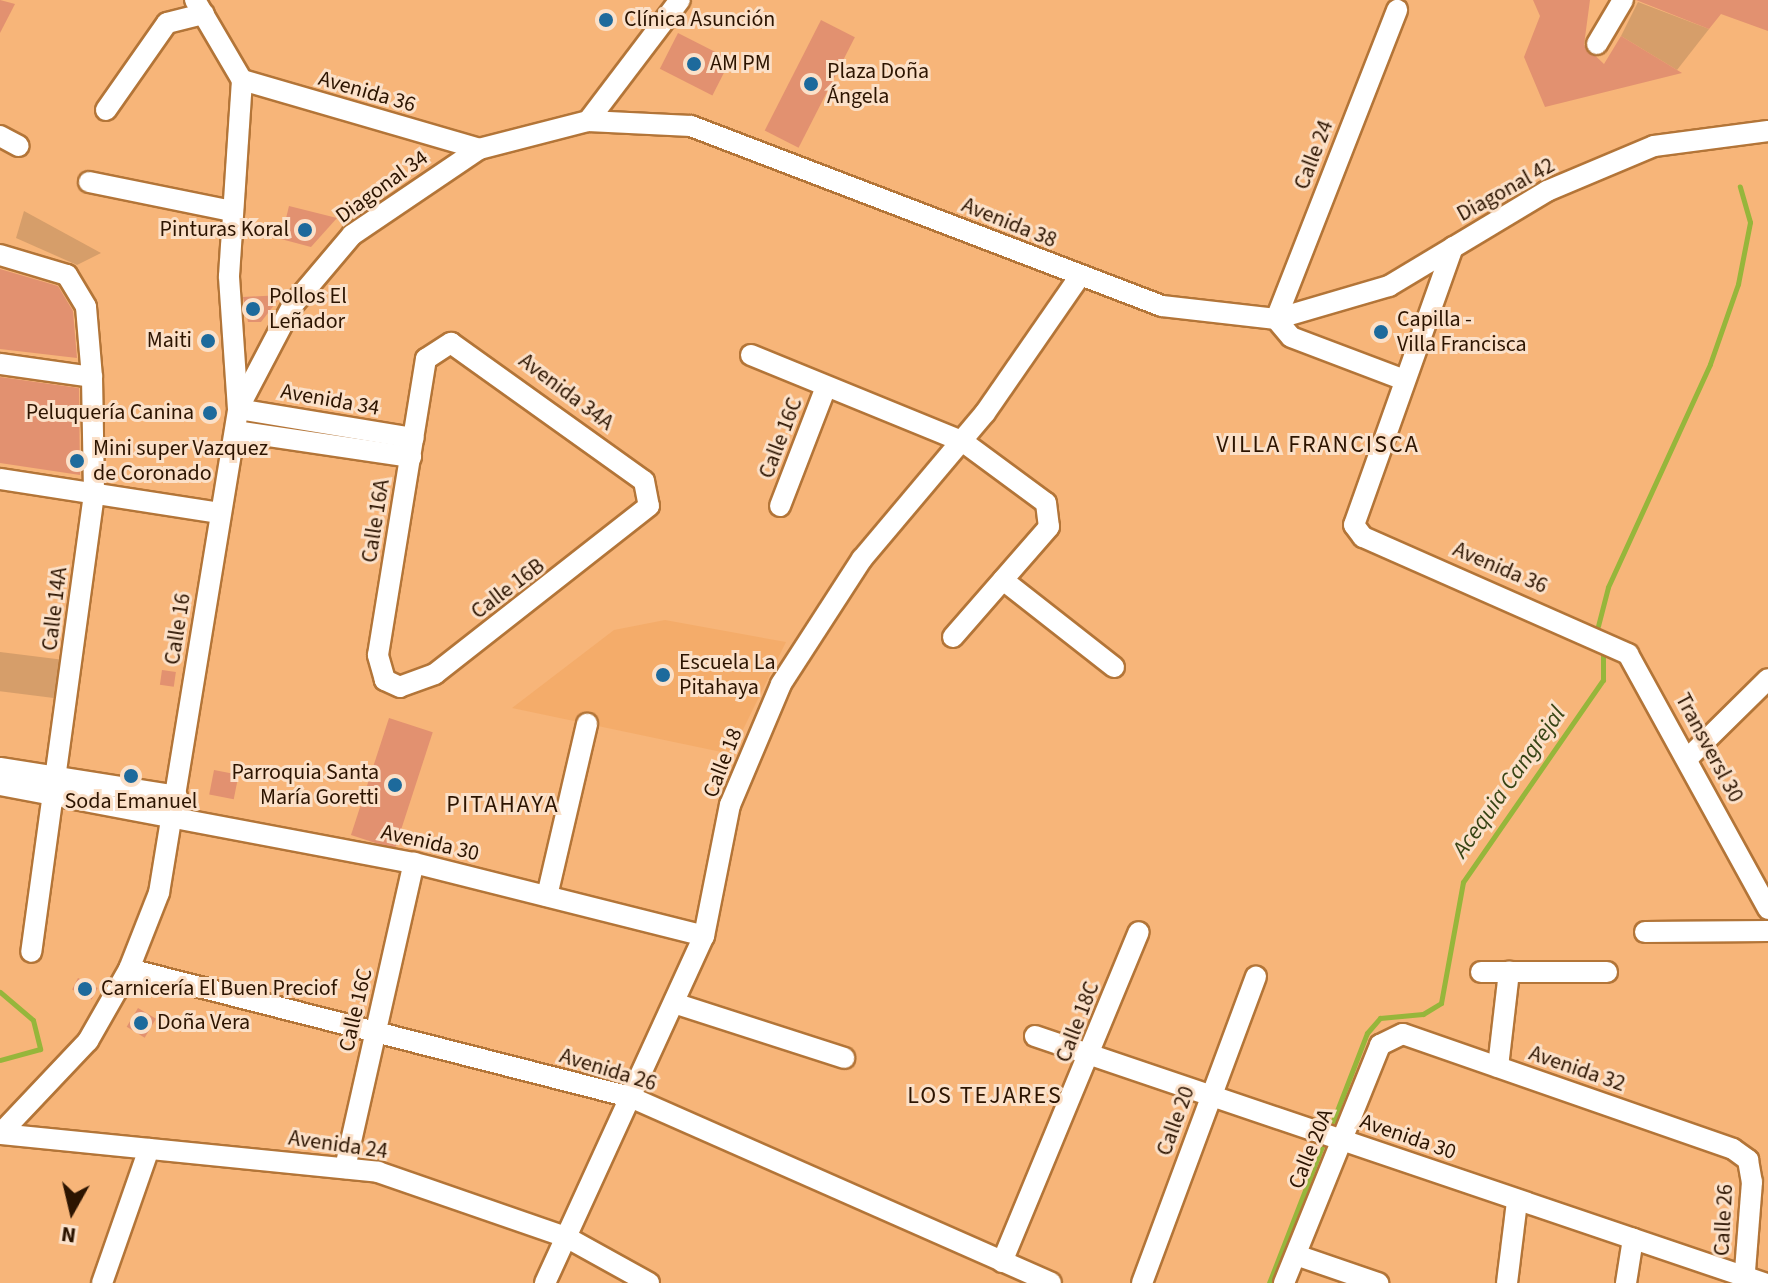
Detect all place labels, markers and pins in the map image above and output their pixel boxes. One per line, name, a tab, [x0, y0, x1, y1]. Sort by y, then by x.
place label: Clínica Asunción	[624, 7, 775, 33]
marker: Clínica Asunción	[595, 9, 617, 31]
place label: AM PM	[710, 51, 771, 77]
marker: AM PM	[685, 55, 703, 73]
place label: Plaza Doña Ángela	[827, 58, 929, 110]
marker: Plaza Doña Ángela	[802, 75, 820, 93]
place label: Pinturas Koral	[160, 217, 289, 243]
marker: Pinturas Koral	[296, 221, 314, 239]
place label: Pollos El Leñador	[269, 283, 347, 334]
marker: Pollos El Leñador	[244, 300, 262, 318]
place label: Capilla - Villa Francisca	[1397, 306, 1527, 358]
marker: Capilla - Villa Francisca	[1372, 323, 1390, 341]
place label: Maiti	[147, 328, 192, 354]
marker: Maiti	[199, 332, 217, 350]
place label: Peluquería Canina	[26, 400, 194, 426]
marker: Peluquería Canina	[201, 404, 219, 422]
place label: Mini super Vazquez de Coronado	[93, 435, 268, 486]
marker: Mini super Vazquez de Coronado	[68, 452, 86, 470]
place label: Escuela La Pitahaya	[679, 649, 776, 700]
marker: Escuela La Pitahaya	[654, 666, 672, 684]
place label: Parroquia Santa María Goretti	[231, 759, 379, 810]
marker: Soda Emanuel	[122, 767, 140, 785]
marker: Parroquia Santa María Goretti	[386, 776, 404, 794]
place label: Soda Emanuel	[65, 789, 197, 815]
place label: Carnicería El Buen Preciof	[101, 976, 337, 1002]
marker: Carnicería El Buen Preciof	[76, 980, 94, 998]
place label: Doña Vera	[157, 1010, 250, 1036]
marker: Doña Vera	[132, 1014, 150, 1032]

